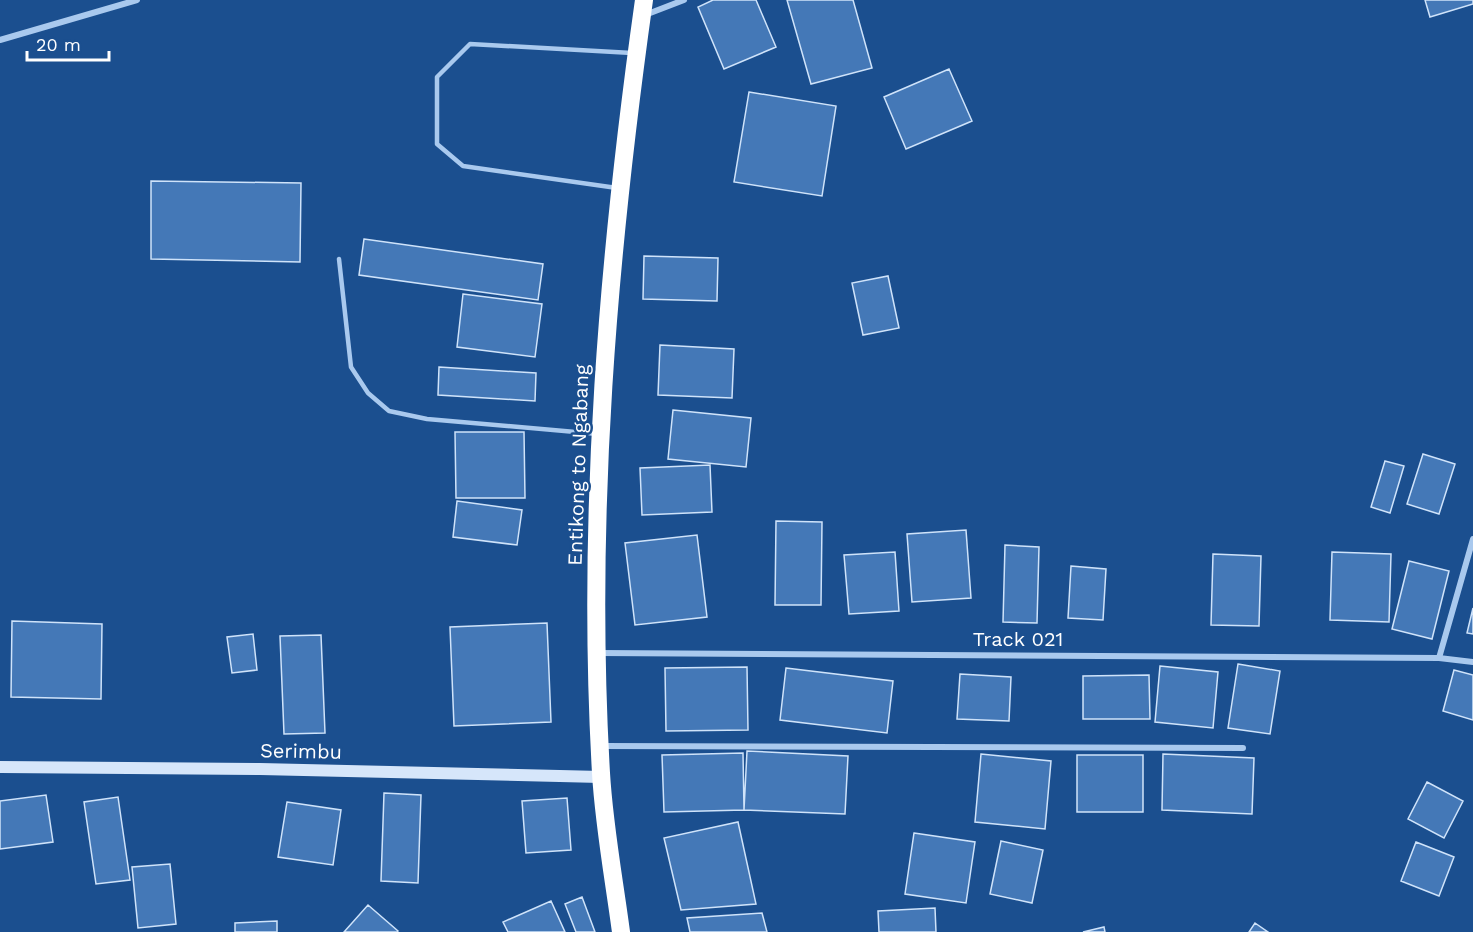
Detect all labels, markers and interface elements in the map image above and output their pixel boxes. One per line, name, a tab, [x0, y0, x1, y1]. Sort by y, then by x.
scale bar	[27, 24, 110, 62]
text: 20 m	[36, 34, 81, 55]
street label: Entikong to Ngabang	[562, 363, 594, 566]
street label: Track 021	[973, 627, 1063, 651]
street label: Serimbu	[260, 738, 342, 764]

